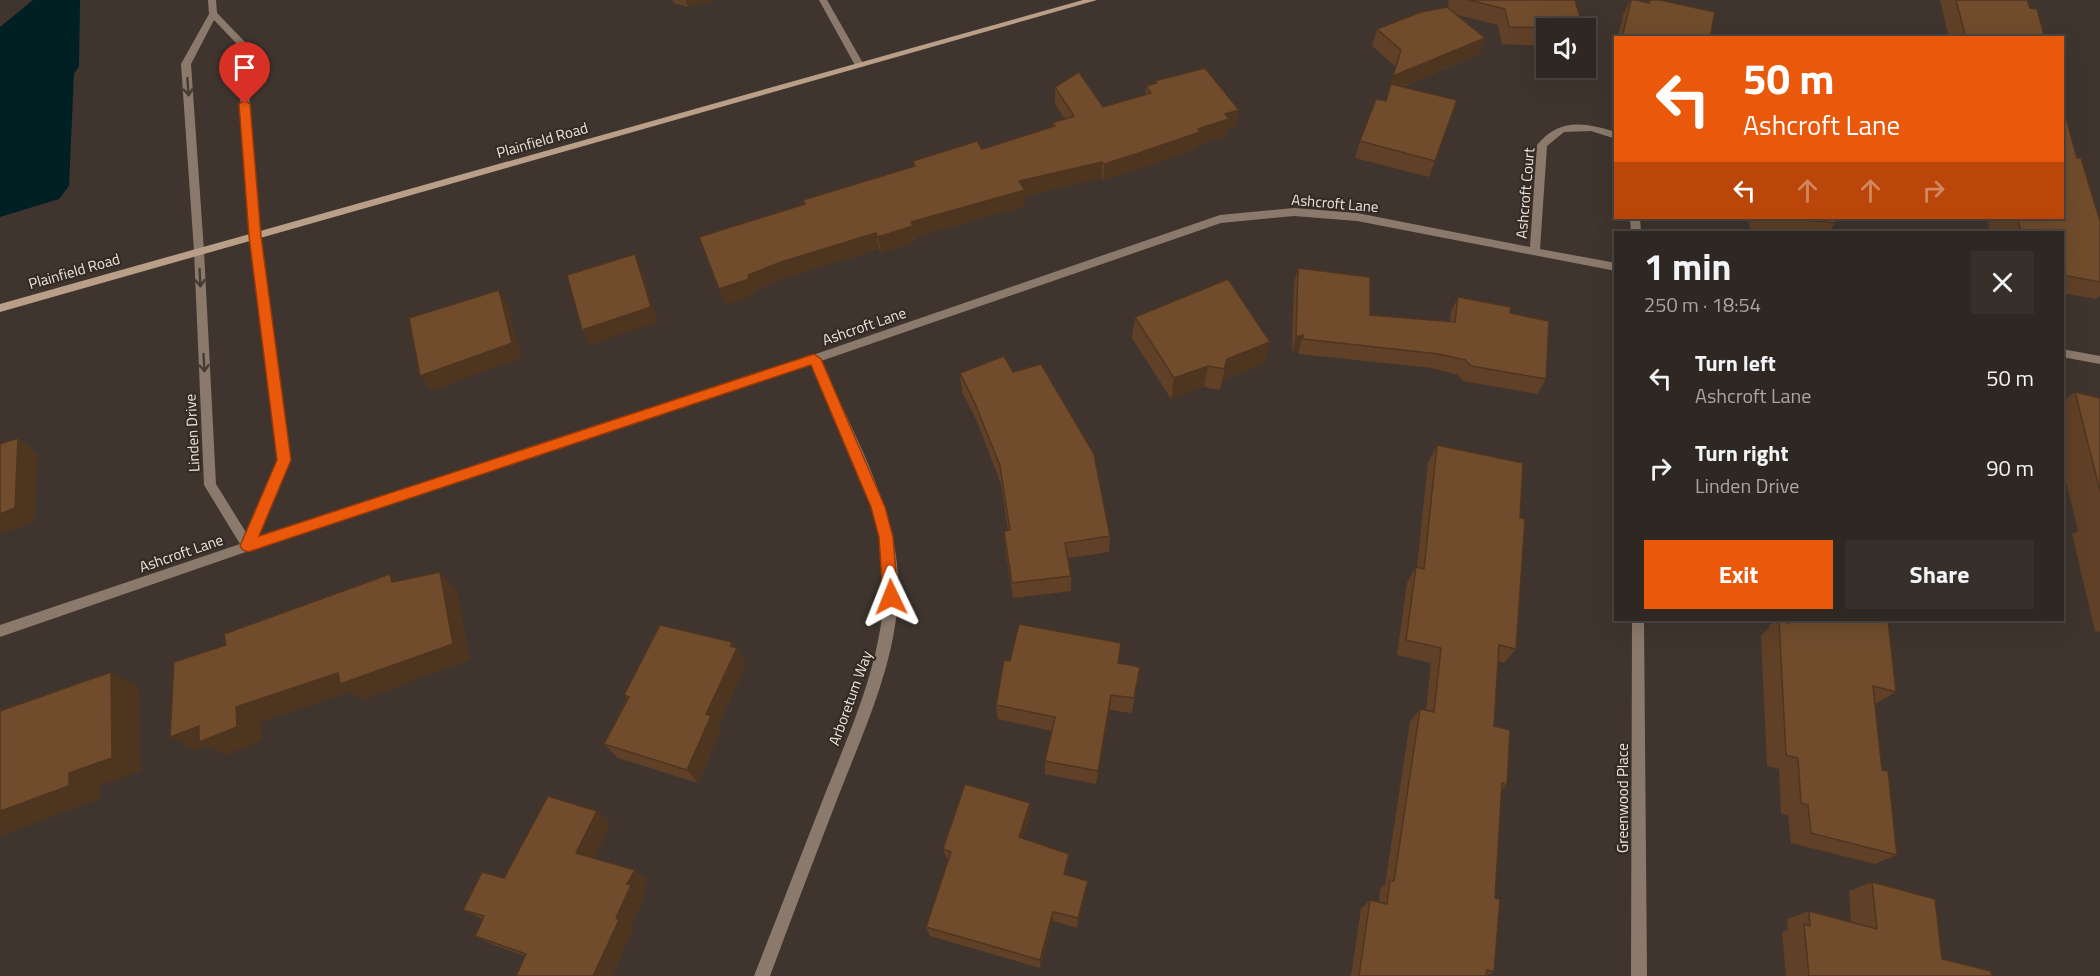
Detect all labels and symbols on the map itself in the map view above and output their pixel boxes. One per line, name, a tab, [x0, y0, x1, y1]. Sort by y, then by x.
pin	[219, 42, 270, 104]
one-way arrow	[182, 76, 193, 96]
street label: Plainfield Road	[494, 116, 590, 164]
street label: Ashcroft Court	[1510, 146, 1541, 240]
street label: Ashcroft Lane	[1290, 188, 1380, 218]
street label: Plainfield Road	[26, 247, 122, 295]
one-way arrow	[195, 267, 206, 287]
street label: Ashcroft Lane	[819, 301, 909, 351]
one-way arrow	[199, 352, 210, 372]
street label: Linden Drive	[178, 393, 206, 473]
street label: Ashcroft Lane	[136, 528, 226, 578]
position arrow	[859, 565, 923, 629]
street label: Arboretum Way	[822, 647, 878, 749]
street label: Greenwood Place	[1611, 743, 1634, 853]

